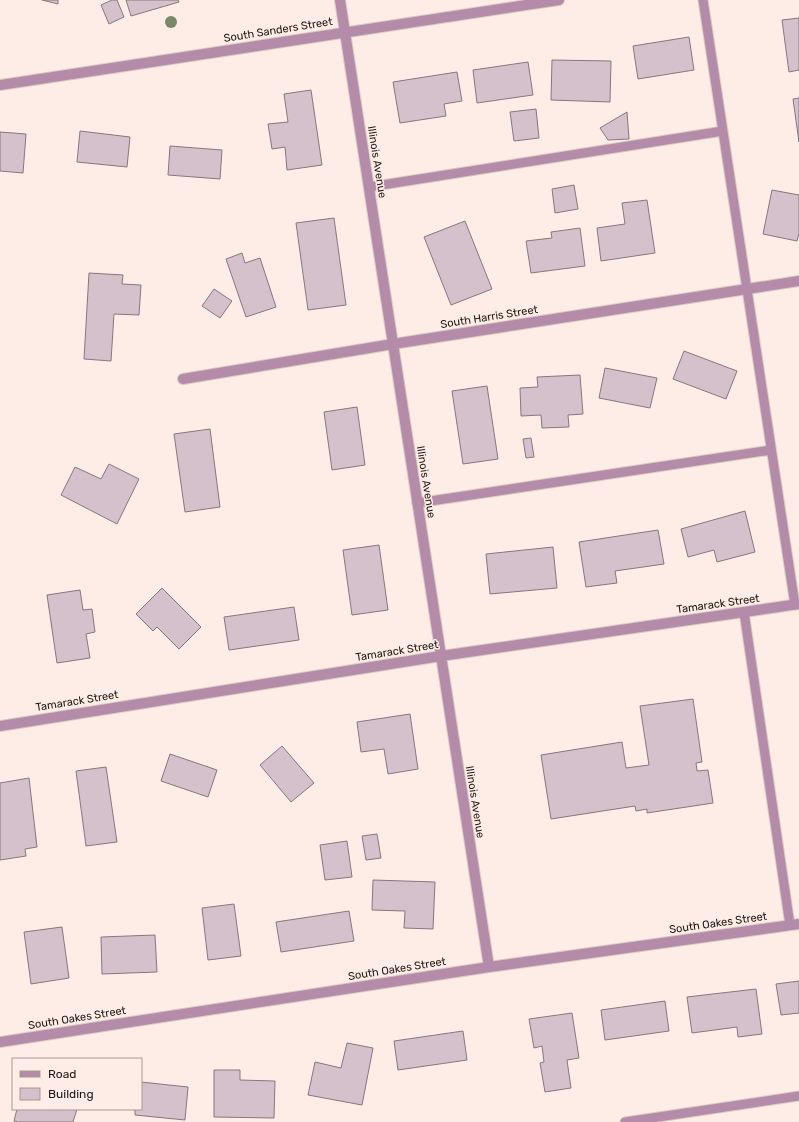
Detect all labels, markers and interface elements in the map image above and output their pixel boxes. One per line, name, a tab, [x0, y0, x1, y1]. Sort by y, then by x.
street label: South Sanders Street	[223, 15, 334, 45]
street label: Illinois Avenue	[365, 125, 389, 199]
street label: South Harris Street	[439, 303, 539, 331]
street label: Illinois Avenue	[414, 445, 438, 519]
street label: Tamarack Street	[676, 592, 761, 616]
street label: Tamarack Street	[355, 638, 440, 664]
street label: Tamarack Street	[35, 688, 120, 714]
street label: Illinois Avenue	[463, 765, 487, 839]
street label: South Oakes Street	[668, 910, 768, 936]
street label: South Oakes Street	[347, 955, 447, 983]
street label: South Oakes Street	[27, 1004, 127, 1032]
legend	[12, 1058, 142, 1110]
text: Road	[48, 1067, 76, 1081]
text: Building	[48, 1087, 94, 1101]

